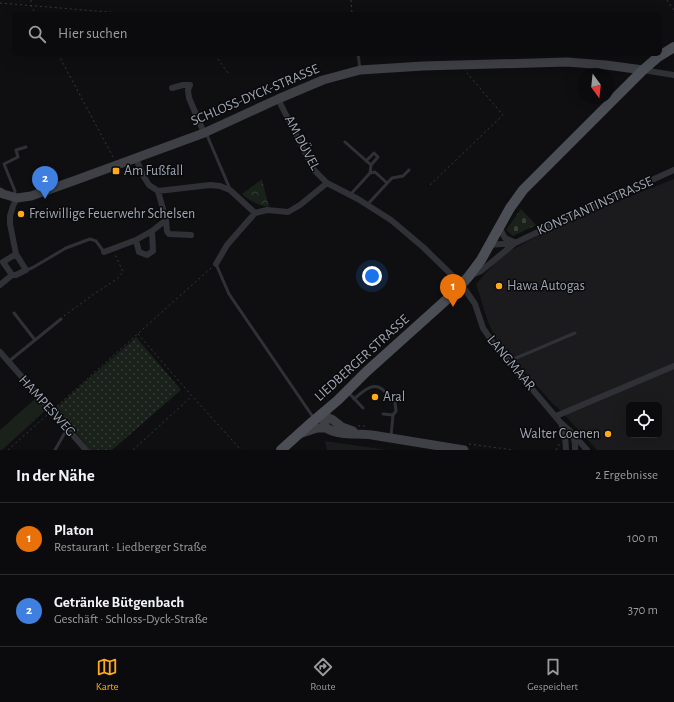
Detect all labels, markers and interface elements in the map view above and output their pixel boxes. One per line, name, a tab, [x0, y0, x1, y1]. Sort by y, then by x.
search box	[12, 12, 662, 56]
icon: search	[26, 23, 48, 45]
text: Hier suchen	[58, 26, 128, 41]
street label: SCHLOSS-DYCK-STRASSE	[189, 62, 321, 128]
north arrow	[578, 68, 614, 104]
street label: AM DÜVEL	[282, 112, 325, 173]
place label: Am Fußfall	[124, 164, 183, 178]
pin: 2	[32, 166, 58, 199]
marker: Am Fußfall	[111, 166, 121, 176]
street label: KONSTANTINSTRASSE	[535, 174, 655, 238]
place label: Freiwillige Feuerwehr Schelsen	[29, 207, 195, 221]
marker: Freiwillige Feuerwehr Schelsen	[16, 209, 26, 219]
your location	[362, 266, 382, 286]
pin: 1	[440, 274, 466, 307]
place label: Hawa Autogas	[507, 279, 585, 293]
marker: Hawa Autogas	[494, 281, 504, 291]
street label: LIEDBERGER STRASSE	[312, 312, 412, 404]
street label: LANGMAAR	[484, 333, 538, 393]
street label: HAMPESWEG	[16, 373, 78, 439]
place label: Aral	[383, 390, 405, 404]
marker: Aral	[370, 392, 380, 402]
map controls	[626, 402, 662, 438]
button: locate	[626, 402, 662, 438]
place label: Walter Coenen	[520, 427, 600, 441]
marker: Walter Coenen	[603, 429, 613, 439]
text: In der Nähe	[16, 467, 95, 484]
text: 2 Ergebnisse	[595, 469, 658, 482]
text: Platon	[54, 523, 94, 538]
text: 1	[27, 532, 31, 545]
text: 100 m	[627, 532, 658, 545]
text: Restaurant · Liedberger Straße	[54, 541, 207, 554]
text: Getränke Bütgenbach	[54, 595, 184, 610]
text: 2	[26, 604, 32, 617]
text: 370 m	[628, 604, 658, 617]
text: Geschäft · Schloss-Dyck-Straße	[54, 613, 208, 626]
tab: Karte	[96, 656, 119, 693]
tab: Route	[310, 656, 336, 693]
tab: Gespeichert	[527, 656, 578, 693]

